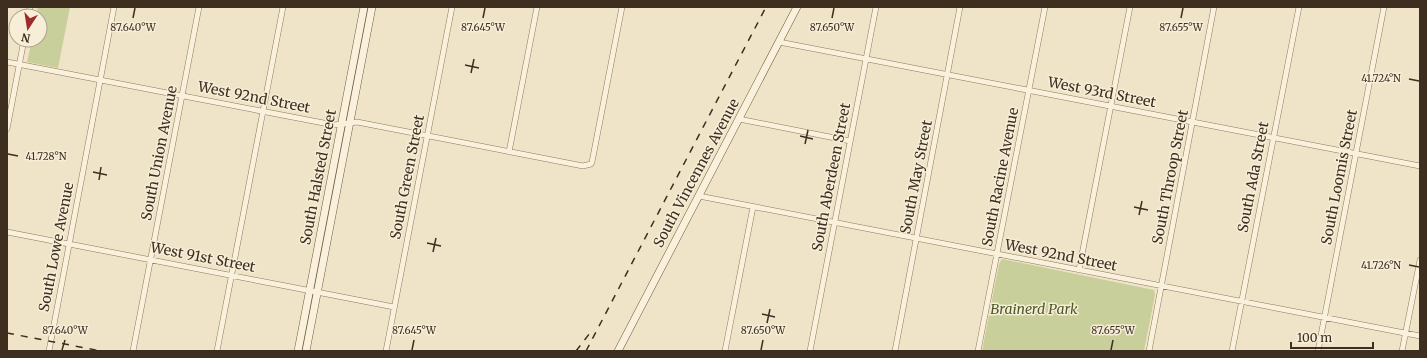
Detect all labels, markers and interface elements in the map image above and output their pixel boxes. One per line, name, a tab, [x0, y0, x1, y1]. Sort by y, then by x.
north arrow	[8, 8, 48, 48]
text: 87.640°W	[110, 21, 157, 34]
text: 87.645°W	[461, 21, 506, 34]
text: 87.650°W	[810, 21, 855, 34]
text: 87.655°W	[1159, 21, 1204, 34]
text: N	[20, 30, 32, 46]
text: 41.724°N	[1361, 72, 1401, 85]
street label: West 93rd Street	[1045, 73, 1158, 111]
street label: West 92nd Street	[195, 77, 312, 117]
street label: South Union Avenue	[137, 84, 181, 222]
street label: South Vincennes Avenue	[649, 96, 743, 250]
street label: South Aberdeen Street	[808, 101, 854, 253]
street label: South Racine Avenue	[978, 106, 1022, 248]
street label: South Halsted Street	[296, 107, 340, 246]
street label: South Loomis Street	[1317, 107, 1361, 246]
street label: South Throop Street	[1148, 108, 1192, 246]
street label: South Green Street	[386, 113, 428, 241]
street label: South May Street	[896, 118, 936, 236]
street label: South Ada Street	[1233, 120, 1273, 234]
text: 41.728°N	[26, 150, 67, 163]
street label: South Lowe Avenue	[35, 181, 77, 313]
street label: West 92nd Street	[1002, 235, 1119, 275]
street label: West 91st Street	[148, 238, 257, 276]
text: 41.726°N	[1361, 259, 1401, 272]
park label: Brainerd Park	[990, 300, 1078, 318]
text: 87.640°W	[42, 324, 89, 337]
text: 87.645°W	[392, 324, 437, 337]
text: 87.650°W	[741, 324, 786, 337]
text: 87.655°W	[1091, 324, 1136, 337]
scale bar	[1291, 324, 1373, 350]
text: 100 m	[1297, 330, 1332, 345]

